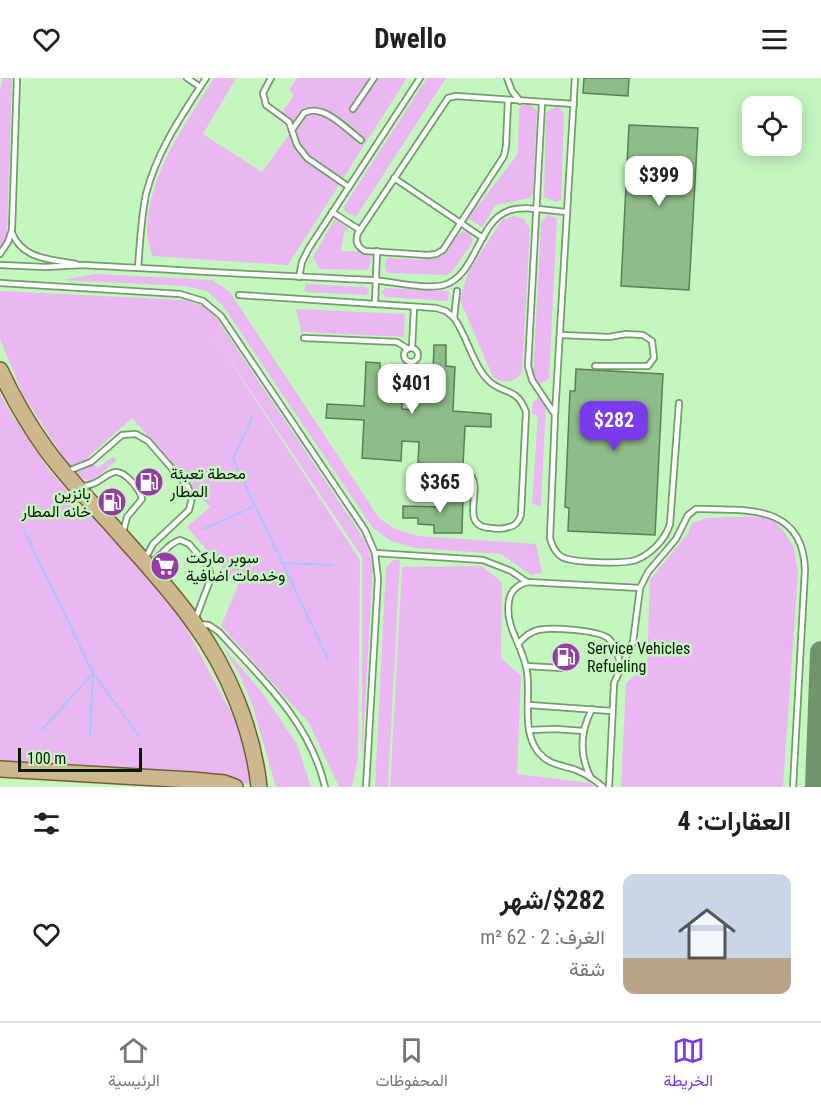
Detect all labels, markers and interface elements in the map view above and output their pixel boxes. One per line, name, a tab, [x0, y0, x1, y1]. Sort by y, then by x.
icon: heart	[30, 23, 63, 56]
text: Dwello	[374, 23, 447, 55]
icon: menu	[758, 23, 791, 56]
map controls	[742, 96, 802, 156]
button: locate	[742, 96, 802, 156]
pin: $399	[623, 156, 695, 207]
text: $399	[639, 163, 679, 187]
pin: $401	[376, 364, 448, 415]
text: $401	[392, 371, 432, 395]
pin: $282	[578, 401, 650, 452]
text: $282	[594, 408, 634, 432]
pin: $365	[404, 463, 476, 514]
place label: محطة تعبئة المطار	[169, 464, 246, 502]
fuel station icon: محطة تعبئة المطار	[133, 466, 165, 498]
text: $365	[420, 470, 460, 494]
place label: بانزين خانه المطار	[21, 484, 91, 522]
fuel station icon: بانزين خانه المطار	[96, 486, 128, 518]
place label: سوبر ماركت وخدمات اضافية	[186, 548, 285, 586]
supermarket icon: سوبر ماركت وخدمات اضافية	[149, 550, 181, 582]
place label: Service Vehicles Refueling	[587, 639, 690, 676]
fuel station icon: Service Vehicles Refueling	[550, 641, 582, 673]
scale bar	[18, 745, 142, 772]
text: 100 m	[27, 749, 66, 768]
text: العقارات: 4	[678, 806, 791, 836]
icon: filters	[30, 807, 63, 840]
text: $282/شهر	[500, 885, 605, 915]
icon: home	[671, 898, 743, 970]
icon: heart	[30, 918, 63, 951]
text: الغرف: 2 · 62 m²	[480, 925, 605, 949]
text: شقة	[569, 957, 605, 981]
tab: الرئيسية	[108, 1034, 160, 1095]
tab: المحفوظات	[376, 1034, 448, 1095]
tab: الخريطة	[664, 1034, 713, 1095]

